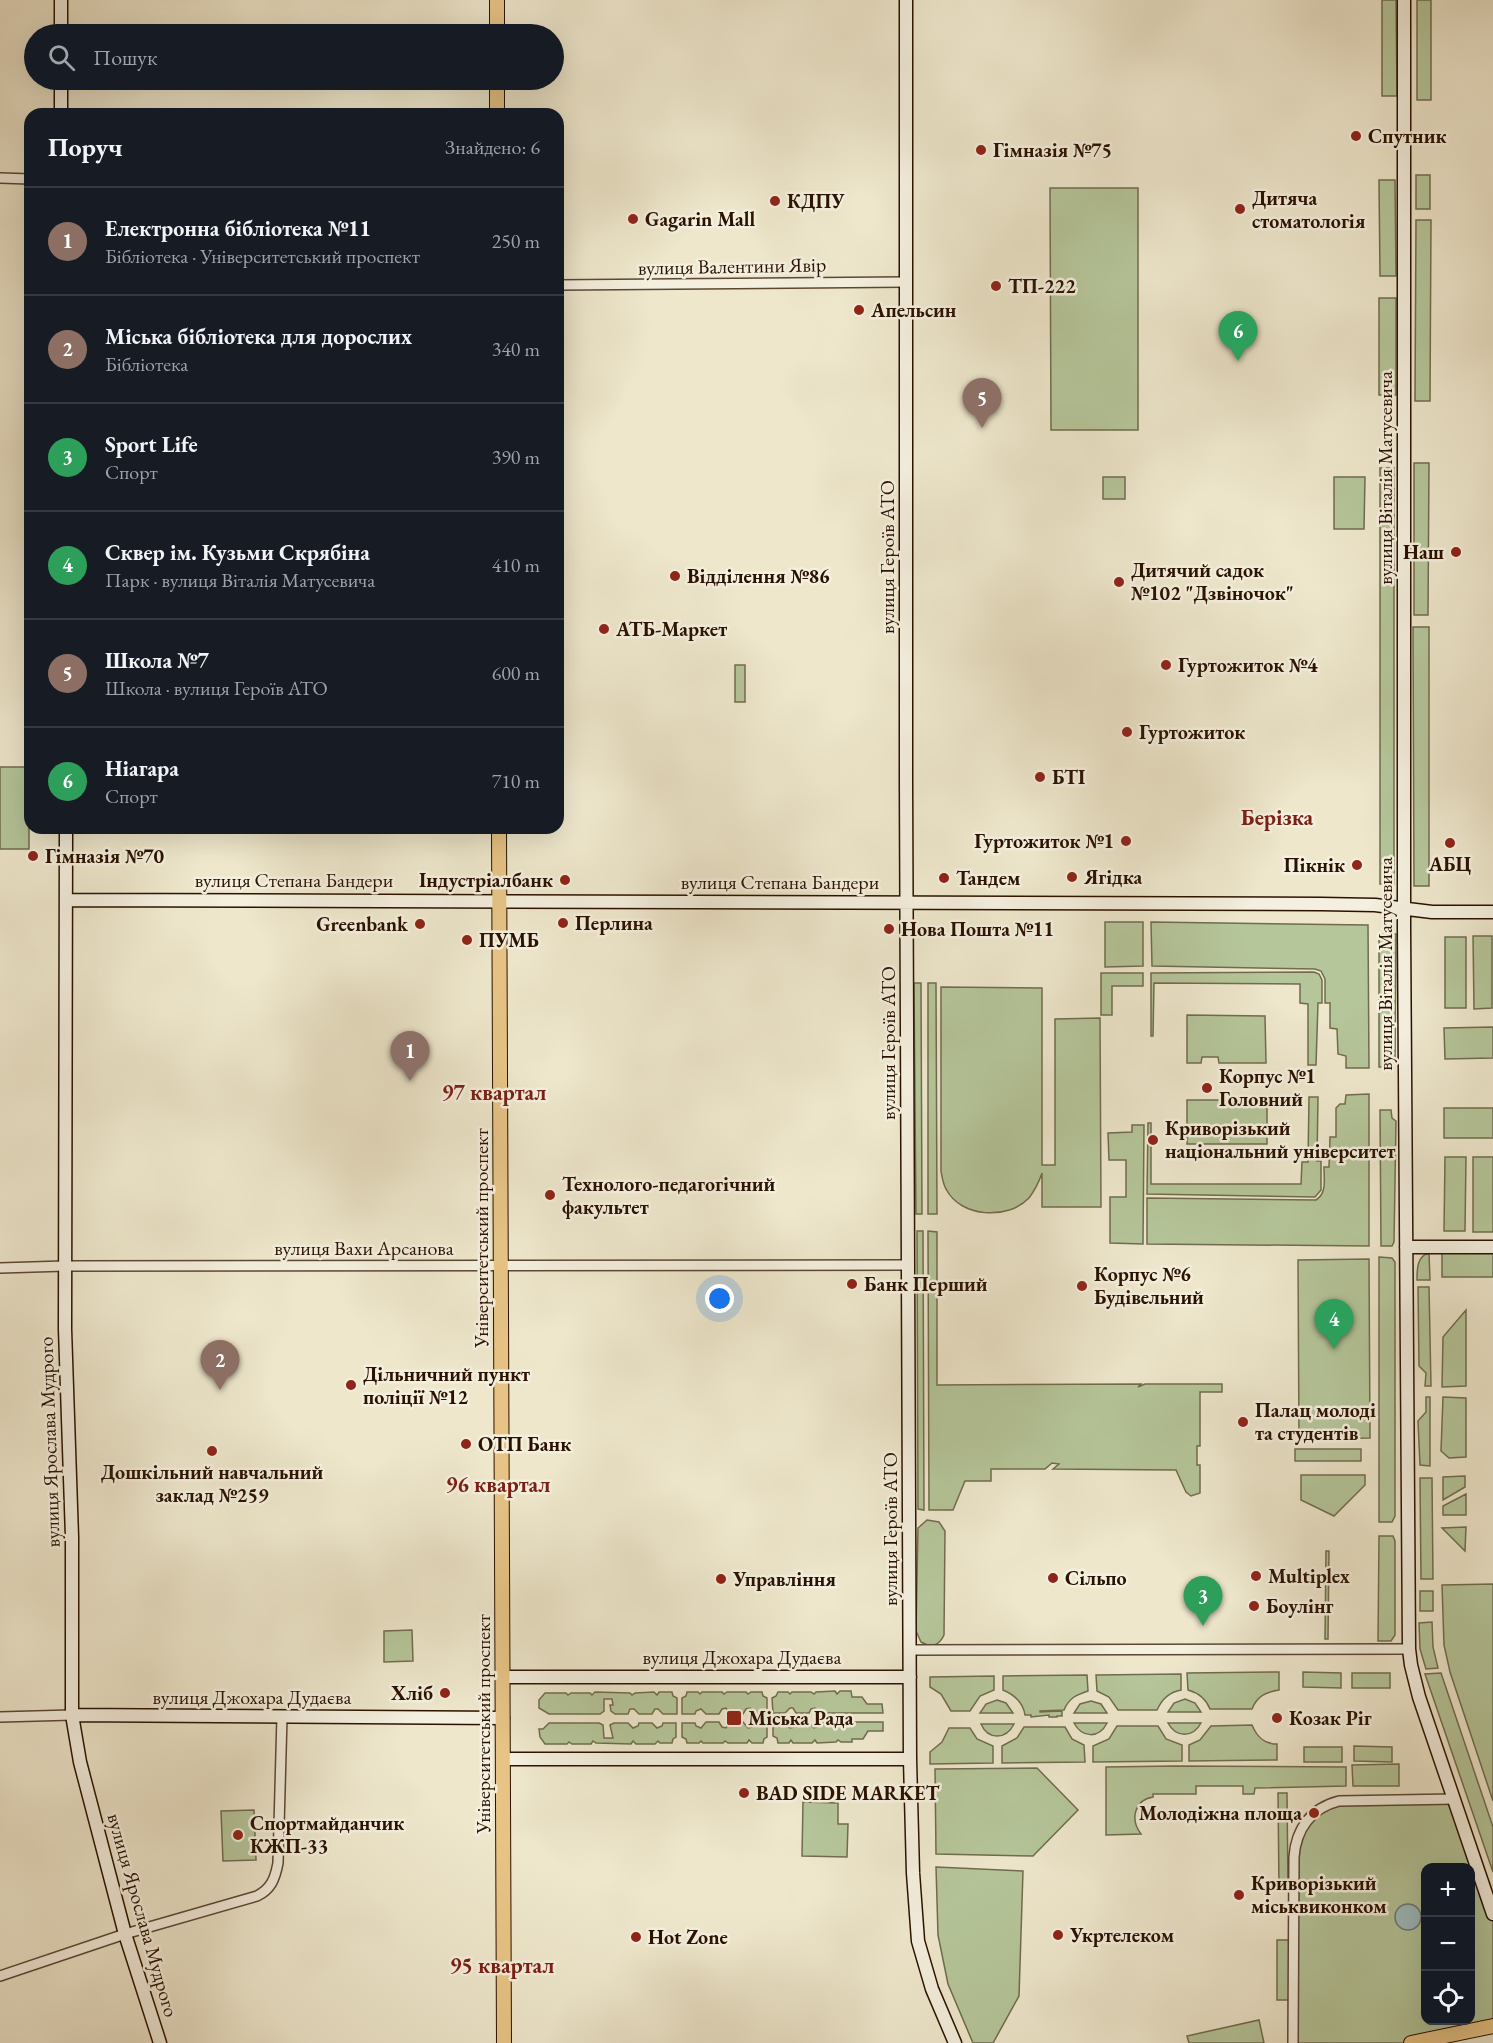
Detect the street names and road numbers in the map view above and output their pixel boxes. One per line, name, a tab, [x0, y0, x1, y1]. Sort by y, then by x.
street label: вулиця Валентини Явір	[638, 251, 826, 281]
street label: вулиця Віталія Матусевича	[1372, 371, 1398, 585]
street label: вулиця Героїв АТО	[874, 480, 900, 634]
street label: вулиця Віталія Матусевича	[1372, 857, 1398, 1071]
street label: вулиця Степана Бандери	[195, 867, 394, 893]
street label: вулиця Степана Бандери	[681, 869, 880, 895]
street label: вулиця Героїв АТО	[875, 966, 901, 1120]
street label: Університетський проспект	[468, 1128, 494, 1349]
street label: вулиця Вахи Арсанова	[274, 1235, 454, 1261]
street label: вулиця Ярослава Мудрого	[32, 1336, 66, 1548]
street label: вулиця Героїв АТО	[877, 1452, 903, 1606]
street label: Університетський проспект	[470, 1614, 496, 1835]
street label: вулиця Джохара Дудаєва	[643, 1644, 841, 1670]
street label: вулиця Джохара Дудаєва	[153, 1684, 351, 1710]
street label: вулиця Ярослава Мудрого	[101, 1810, 185, 2020]

